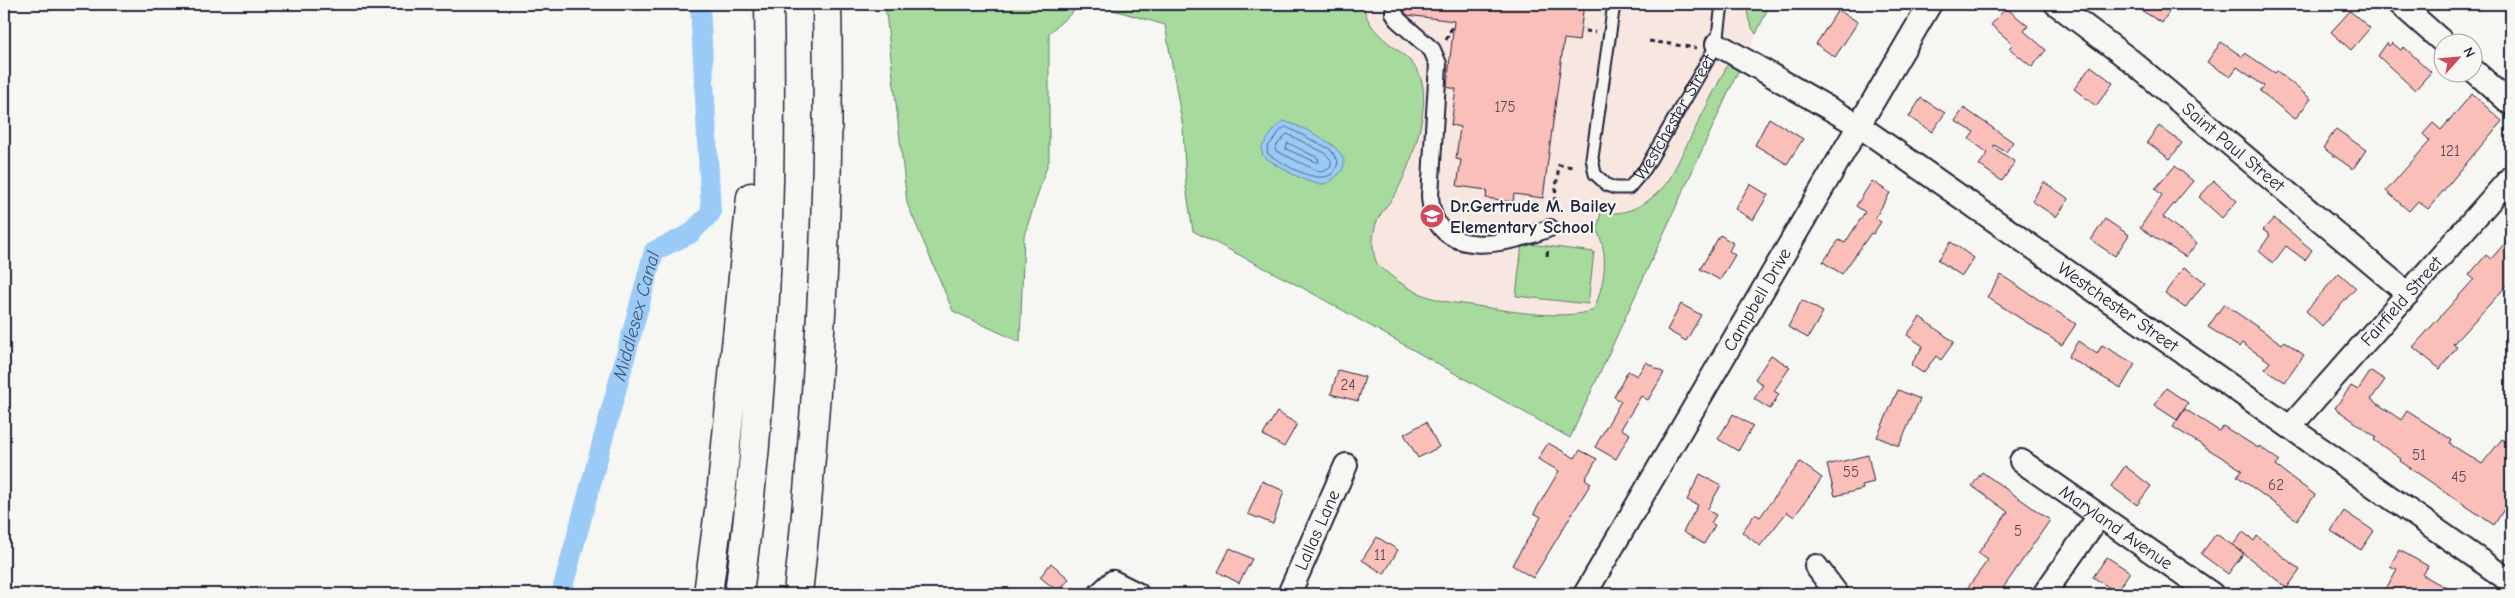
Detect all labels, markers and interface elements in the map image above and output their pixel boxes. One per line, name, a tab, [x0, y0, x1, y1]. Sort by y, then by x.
north arrow	[2432, 32, 2482, 82]
text: N	[2459, 44, 2479, 60]
street label: Westchester Street	[1629, 50, 1720, 185]
house number: 175	[1494, 98, 1516, 116]
street label: Saint Paul Street	[2178, 98, 2290, 197]
house number: 121	[2440, 142, 2460, 160]
place label: Dr.Gertrude M. Bailey Elementary School	[1450, 196, 1617, 238]
school or university icon: Dr.Gertrude M. Bailey Elementary School	[1419, 203, 1445, 229]
street label: Campbell Drive	[1719, 244, 1796, 355]
water label: Middlesex Canal	[608, 248, 665, 384]
street label: Fairfield Street	[2356, 251, 2447, 350]
street label: Westchester Street	[2054, 258, 2183, 357]
house number: 24	[1340, 376, 1356, 394]
house number: 51	[2412, 446, 2426, 464]
house number: 55	[1843, 463, 1859, 481]
house number: 45	[2451, 468, 2467, 486]
house number: 62	[2268, 476, 2284, 494]
street label: Maryland Avenue	[2056, 481, 2177, 574]
street label: Lallas Lane	[1290, 487, 1344, 573]
house number: 5	[2014, 522, 2022, 540]
house number: 11	[1374, 546, 1386, 564]

